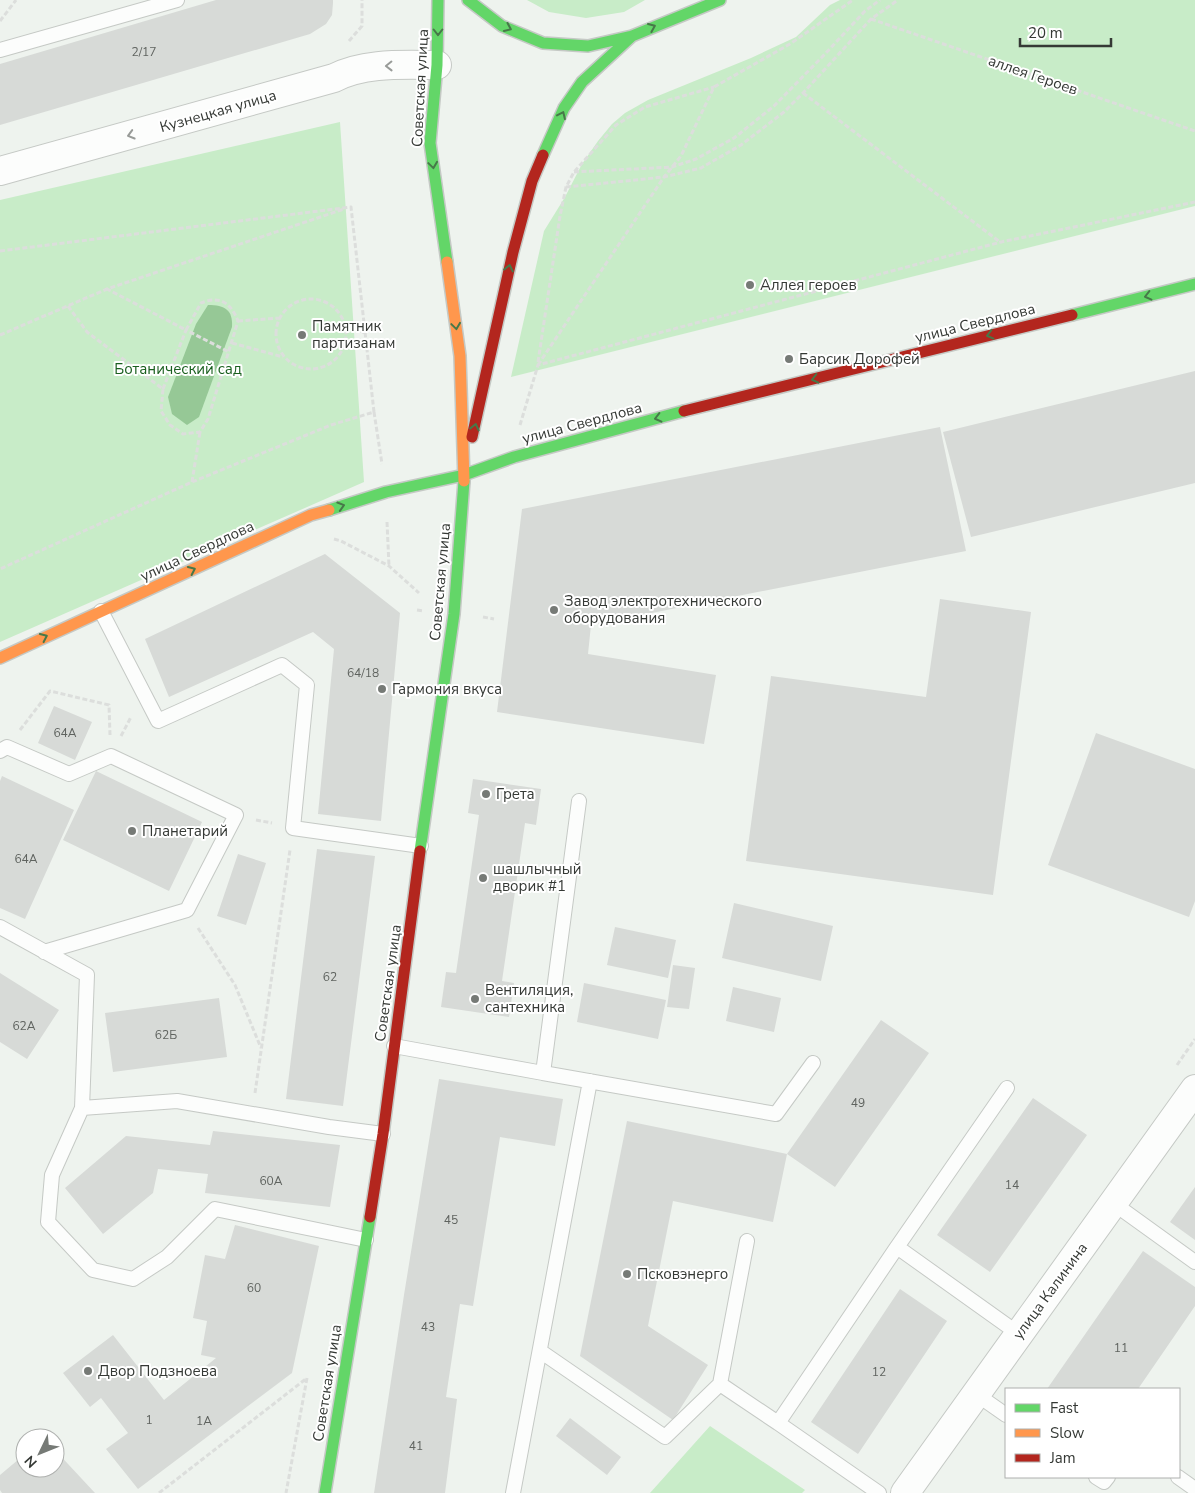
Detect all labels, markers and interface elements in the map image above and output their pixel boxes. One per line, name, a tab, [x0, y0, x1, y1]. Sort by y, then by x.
scale bar	[1020, 15, 1111, 47]
one-way arrow	[503, 22, 512, 33]
one-way arrow	[648, 22, 656, 32]
text: 20 m	[1028, 23, 1063, 43]
street label: Советская улица	[407, 28, 433, 148]
one-way arrow	[433, 29, 443, 37]
house number: 2/17	[132, 44, 157, 60]
street label: аллея Героев	[986, 50, 1080, 100]
one-way arrow	[384, 60, 392, 71]
street label: Кузнецкая улица	[157, 85, 279, 137]
one-way arrow	[555, 111, 566, 120]
one-way arrow	[127, 129, 136, 139]
one-way arrow	[427, 162, 438, 170]
one-way arrow	[504, 264, 514, 273]
place label: Аллея героев	[760, 275, 857, 295]
marker: Аллея героев	[744, 279, 756, 291]
one-way arrow	[1143, 290, 1152, 301]
street label: улица Свердлова	[913, 298, 1037, 348]
place label: Памятник партизанам	[312, 316, 395, 353]
one-way arrow	[450, 322, 460, 331]
marker: Памятник партизанам	[296, 329, 308, 341]
one-way arrow	[985, 329, 994, 340]
place label: Барсик Дорофей	[799, 349, 920, 369]
marker: Барсик Дорофей	[783, 353, 795, 365]
park label: Ботанический сад	[114, 359, 242, 379]
one-way arrow	[811, 373, 820, 384]
street label: улица Свердлова	[520, 397, 644, 449]
one-way arrow	[653, 412, 662, 423]
one-way arrow	[469, 423, 480, 432]
one-way arrow	[337, 501, 345, 511]
street label: улица Свердлова	[137, 516, 257, 586]
street label: Советская улица	[425, 522, 455, 642]
one-way arrow	[187, 565, 196, 576]
place label: Завод электротехнического оборудования	[564, 591, 762, 628]
marker: Завод электротехнического оборудования	[548, 604, 560, 616]
one-way arrow	[39, 633, 48, 644]
house number: 64/18	[347, 665, 379, 681]
place label: Гармония вкуса	[392, 679, 502, 699]
marker: Гармония вкуса	[376, 683, 388, 695]
house number: 64А	[53, 725, 77, 741]
place label: Грета	[496, 784, 535, 804]
marker: Грета	[480, 788, 492, 800]
place label: Планетарий	[142, 821, 228, 841]
marker: Планетарий	[126, 825, 138, 837]
house number: 64А	[14, 851, 38, 867]
place label: шашлычный дворик #1	[493, 859, 581, 896]
marker: шашлычный дворик #1	[477, 872, 489, 884]
street label: Советская улица	[370, 923, 406, 1043]
house number: 62	[323, 969, 337, 985]
place label: Вентиляция, сантехника	[485, 980, 573, 1017]
marker: Вентиляция, сантехника	[469, 993, 481, 1005]
house number: 62А	[12, 1018, 36, 1034]
house number: 62Б	[155, 1027, 177, 1043]
house number: 49	[851, 1095, 865, 1111]
house number: 60А	[259, 1173, 283, 1189]
house number: 14	[1005, 1177, 1019, 1193]
house number: 45	[444, 1212, 458, 1228]
street label: улица Калинина	[1008, 1239, 1092, 1343]
place label: Псковэнерго	[637, 1264, 728, 1284]
marker: Псковэнерго	[621, 1268, 633, 1280]
house number: 60	[247, 1280, 261, 1296]
house number: 43	[421, 1319, 435, 1335]
street label: Советская улица	[308, 1323, 346, 1443]
house number: 11	[1114, 1340, 1128, 1356]
place label: Двор Подзноева	[98, 1361, 217, 1381]
house number: 12	[872, 1364, 886, 1380]
marker: Двор Подзноева	[82, 1365, 94, 1377]
legend	[1005, 1388, 1180, 1478]
text: Fast	[1050, 1398, 1079, 1418]
house number: 1	[145, 1412, 153, 1428]
house number: 1А	[196, 1413, 212, 1429]
text: Slow	[1050, 1423, 1085, 1443]
north arrow	[15, 1428, 65, 1478]
house number: 41	[409, 1438, 423, 1454]
text: Jam	[1049, 1448, 1076, 1468]
text: N	[20, 1451, 41, 1472]

